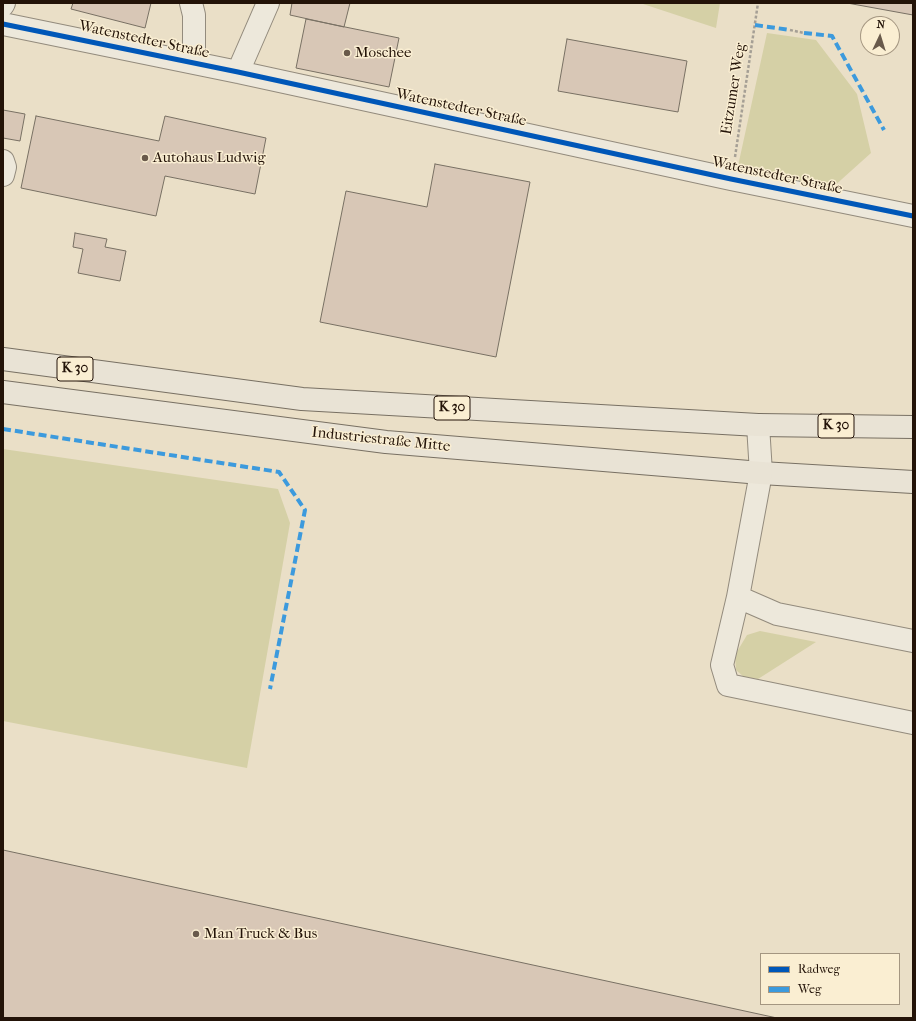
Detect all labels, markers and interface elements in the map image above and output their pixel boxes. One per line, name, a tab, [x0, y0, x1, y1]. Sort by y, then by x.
north arrow	[860, 16, 900, 56]
street label: Watenstedter Straße	[77, 17, 211, 63]
text: N	[876, 18, 885, 31]
street label: Eitzumer Weg	[718, 42, 750, 136]
place label: Moschee	[355, 44, 411, 62]
marker: Moschee	[342, 48, 352, 58]
street label: Watenstedter Straße	[394, 85, 528, 131]
place label: Autohaus Ludwig	[153, 149, 265, 167]
marker: Autohaus Ludwig	[140, 153, 150, 163]
street label: Watenstedter Straße	[710, 153, 844, 199]
road number: K 30	[57, 357, 93, 381]
road number: K 30	[434, 396, 470, 420]
road number: K 30	[818, 414, 854, 438]
street label: Industriestraße Mitte	[311, 424, 451, 456]
place label: Man Truck & Bus	[204, 925, 317, 943]
marker: Man Truck & Bus	[191, 929, 201, 939]
legend	[760, 953, 900, 1005]
text: Radweg	[798, 962, 840, 976]
text: Weg	[798, 982, 821, 996]

